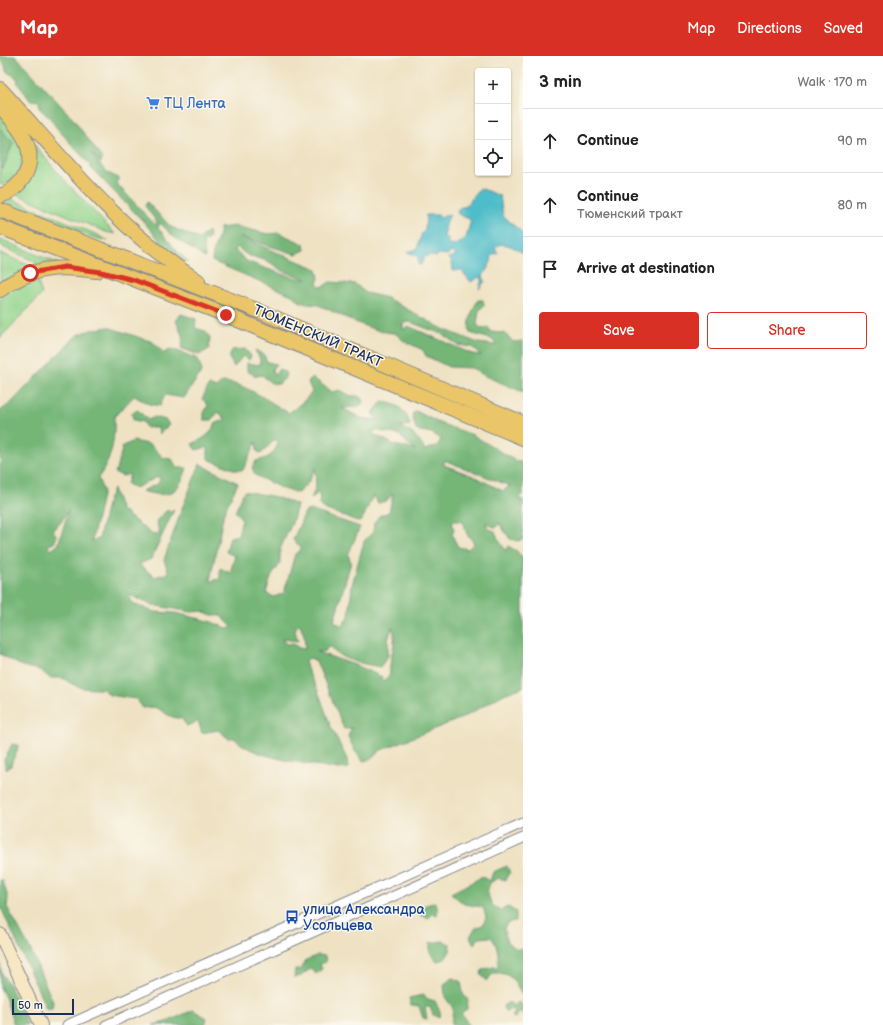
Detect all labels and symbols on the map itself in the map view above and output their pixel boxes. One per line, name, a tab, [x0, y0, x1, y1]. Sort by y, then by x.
supermarket icon: ТЦ Лента	[145, 95, 161, 111]
place label: ТЦ Лента	[164, 95, 226, 112]
route start	[21, 264, 39, 282]
street label: ТЮМЕНСКИЙ ТРАКТ	[251, 301, 386, 371]
route end	[217, 306, 235, 324]
place label: улица Александра Усольцева	[303, 901, 425, 934]
bus stop icon: улица Александра Усольцева	[284, 909, 300, 925]
scale bar	[12, 997, 74, 1016]

